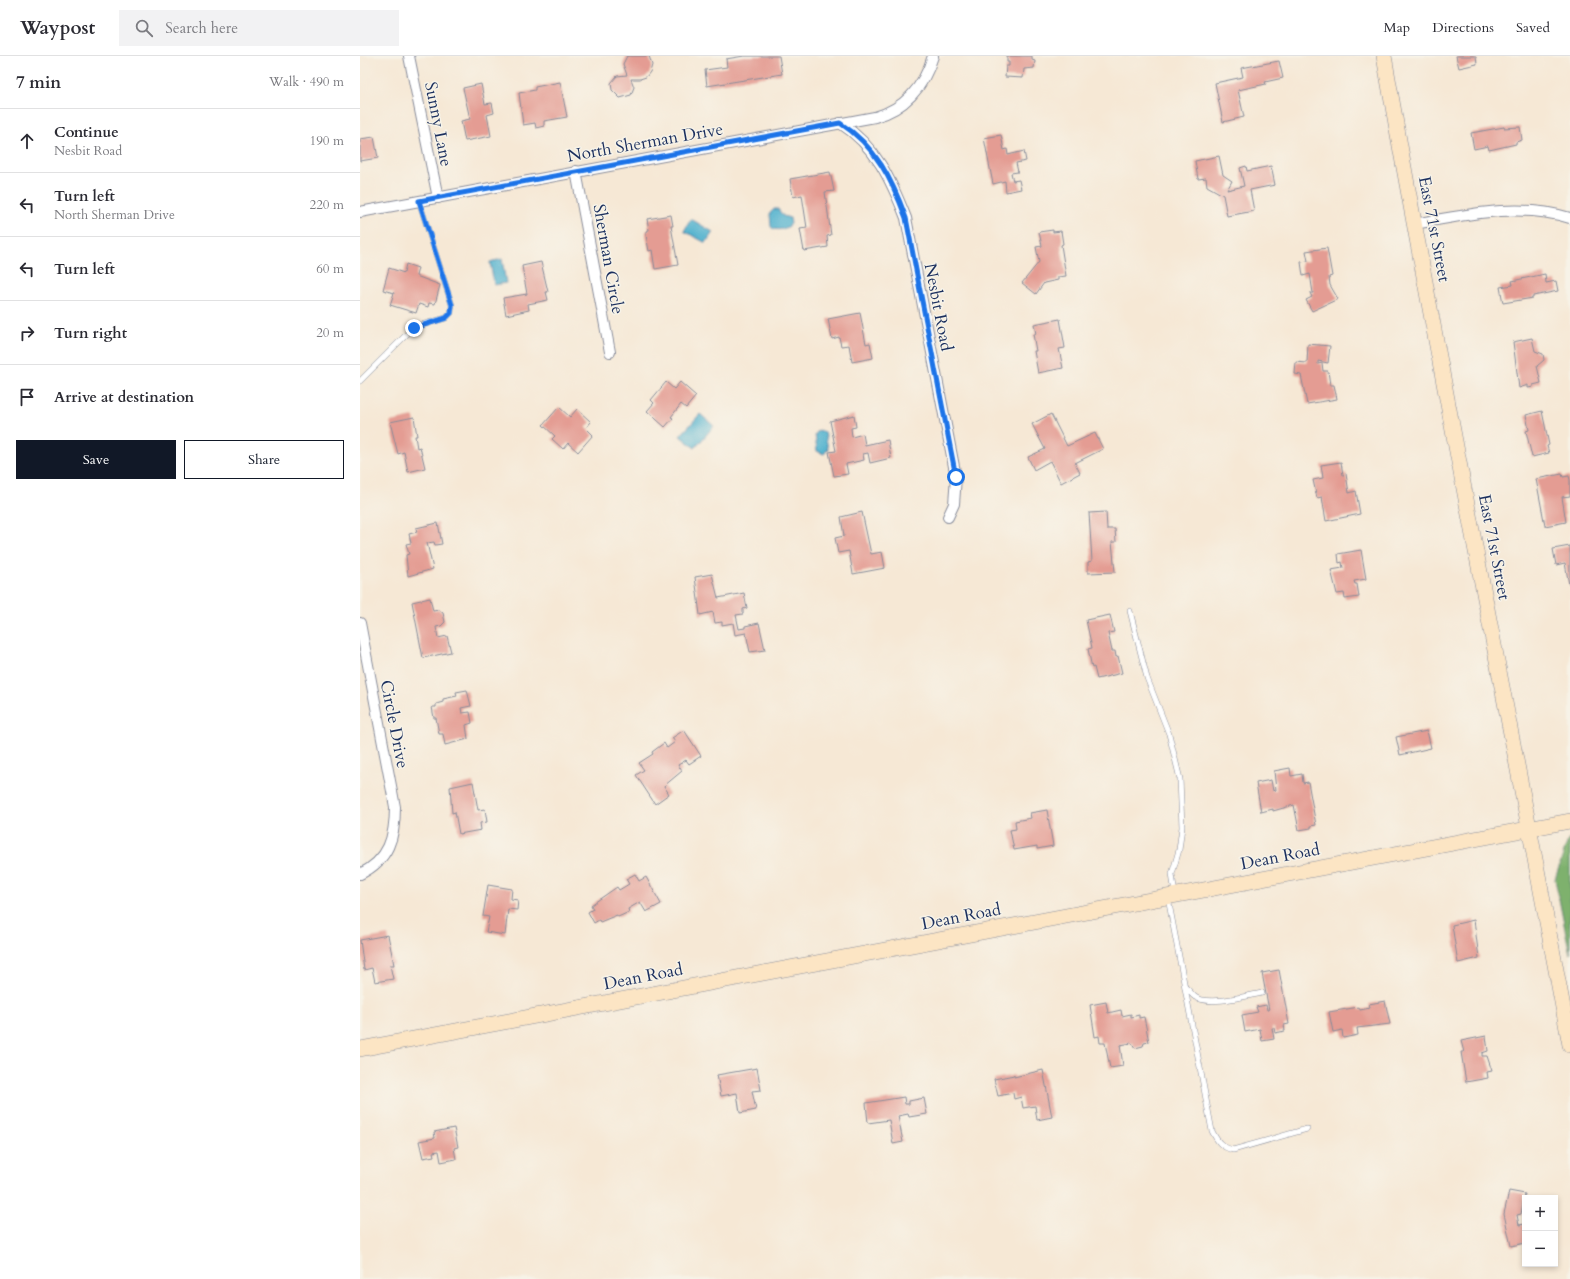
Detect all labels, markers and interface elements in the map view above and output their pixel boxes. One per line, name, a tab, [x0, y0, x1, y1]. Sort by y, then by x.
search box	[119, 10, 399, 46]
text: Waypost	[20, 15, 95, 41]
icon: search	[133, 17, 155, 39]
text: Search here	[165, 18, 238, 38]
text: Map	[1384, 18, 1410, 37]
text: Directions	[1432, 18, 1494, 37]
text: Saved	[1516, 18, 1550, 37]
text: 7 min	[16, 71, 61, 94]
text: Walk · 490 m	[269, 73, 344, 91]
street label: Sunny Lane	[419, 80, 458, 168]
street label: North Sherman Drive	[565, 117, 725, 168]
text: Continue	[54, 122, 119, 142]
icon: ahead	[16, 130, 38, 152]
text: 190 m	[310, 132, 344, 150]
text: Nesbit Road	[54, 142, 122, 160]
street label: East 71st Street	[1413, 174, 1456, 285]
text: Turn left	[54, 186, 115, 206]
icon: left	[16, 194, 38, 216]
text: 220 m	[310, 196, 344, 214]
street label: Sherman Circle	[588, 202, 630, 316]
text: North Sherman Drive	[54, 206, 175, 224]
icon: left	[16, 258, 38, 280]
text: Turn left	[54, 259, 115, 279]
text: 60 m	[316, 260, 344, 278]
street label: Nesbit Road	[919, 261, 958, 353]
route end	[405, 319, 423, 337]
icon: right	[16, 322, 38, 344]
text: Turn right	[54, 323, 127, 343]
text: 20 m	[316, 324, 344, 342]
icon: arrive	[16, 386, 38, 408]
text: Arrive at destination	[54, 387, 194, 407]
button: Save	[16, 440, 176, 479]
button: Share	[184, 440, 344, 479]
route start	[947, 468, 965, 486]
street label: East 71st Street	[1473, 492, 1516, 603]
street label: Circle Drive	[375, 678, 414, 770]
street label: Dean Road	[1238, 838, 1322, 875]
street label: Dean Road	[919, 898, 1003, 935]
street label: Dean Road	[601, 958, 685, 995]
map controls	[1522, 1195, 1558, 1267]
button: +	[1522, 1195, 1558, 1231]
button: −	[1522, 1231, 1558, 1267]

